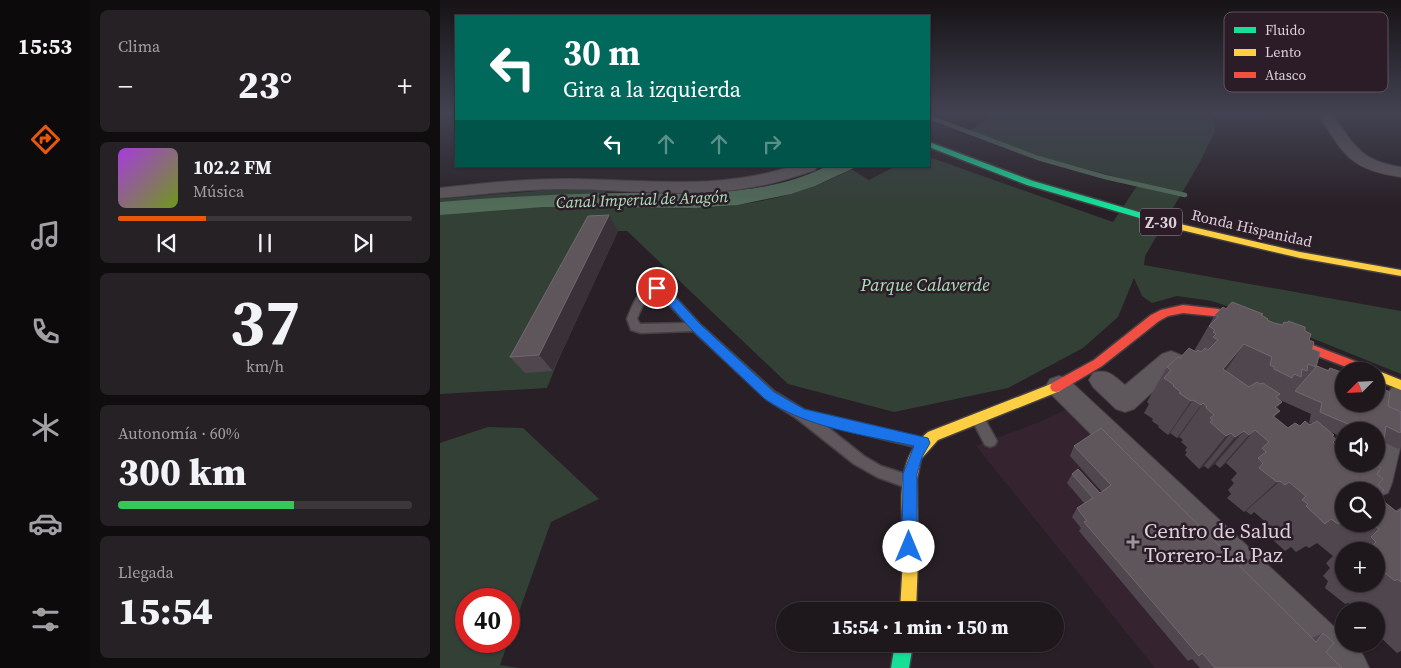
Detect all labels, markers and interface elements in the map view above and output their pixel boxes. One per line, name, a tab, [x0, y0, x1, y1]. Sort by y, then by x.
legend	[1224, 12, 1388, 92]
text: Fluido	[1265, 20, 1305, 40]
text: 30 m	[563, 29, 640, 77]
text: 15:53	[18, 31, 72, 61]
text: Clima	[118, 35, 160, 57]
icon: left	[480, 35, 545, 100]
text: Lento	[1265, 42, 1301, 62]
text: 23°	[238, 59, 292, 111]
text: Atasco	[1265, 65, 1307, 85]
text: −	[118, 67, 133, 105]
text: +	[397, 67, 412, 105]
text: Gira a la izquierda	[563, 74, 741, 104]
icon: directions	[28, 122, 63, 157]
icon: left	[599, 130, 627, 158]
icon: ahead	[652, 130, 680, 158]
icon: ahead	[705, 130, 733, 158]
icon: right	[758, 130, 786, 158]
text: 102.2 FM	[193, 154, 272, 180]
text: Música	[193, 180, 244, 202]
water label: Canal Imperial de Aragón	[556, 185, 728, 213]
street label: Ronda Hispanidad	[1190, 204, 1315, 252]
road number: Z-30	[1140, 208, 1182, 236]
icon: music	[28, 218, 63, 253]
icon: previous	[153, 229, 181, 257]
icon: pause	[251, 229, 279, 257]
icon: next	[349, 229, 377, 257]
pin	[636, 267, 678, 309]
park label: Parque Calaverde	[859, 272, 990, 297]
icon: arrive	[643, 274, 671, 302]
text: 37	[230, 278, 300, 367]
icon: phone	[28, 314, 63, 349]
text: km/h	[246, 355, 284, 377]
north arrow	[1335, 362, 1385, 412]
map controls	[1335, 362, 1385, 652]
icon: climate	[28, 410, 63, 445]
text: Autonomía · 60%	[118, 422, 240, 444]
button: sound	[1335, 422, 1385, 472]
text: 300 km	[118, 446, 246, 498]
button: search	[1335, 482, 1385, 532]
icon: car	[28, 506, 63, 541]
place label: Centro de Salud Torrero-La Paz	[1144, 516, 1292, 569]
position arrow	[882, 520, 934, 572]
marker: Centro de Salud Torrero-La Paz	[1126, 535, 1140, 549]
button: +	[1335, 542, 1385, 592]
text: Llegada	[118, 561, 174, 583]
text: 15:54	[118, 585, 213, 637]
speed limit sign: 40	[455, 588, 520, 653]
icon: filters	[28, 602, 63, 637]
button: −	[1335, 602, 1385, 652]
text: 15:54 · 1 min · 150 m	[831, 614, 1009, 640]

